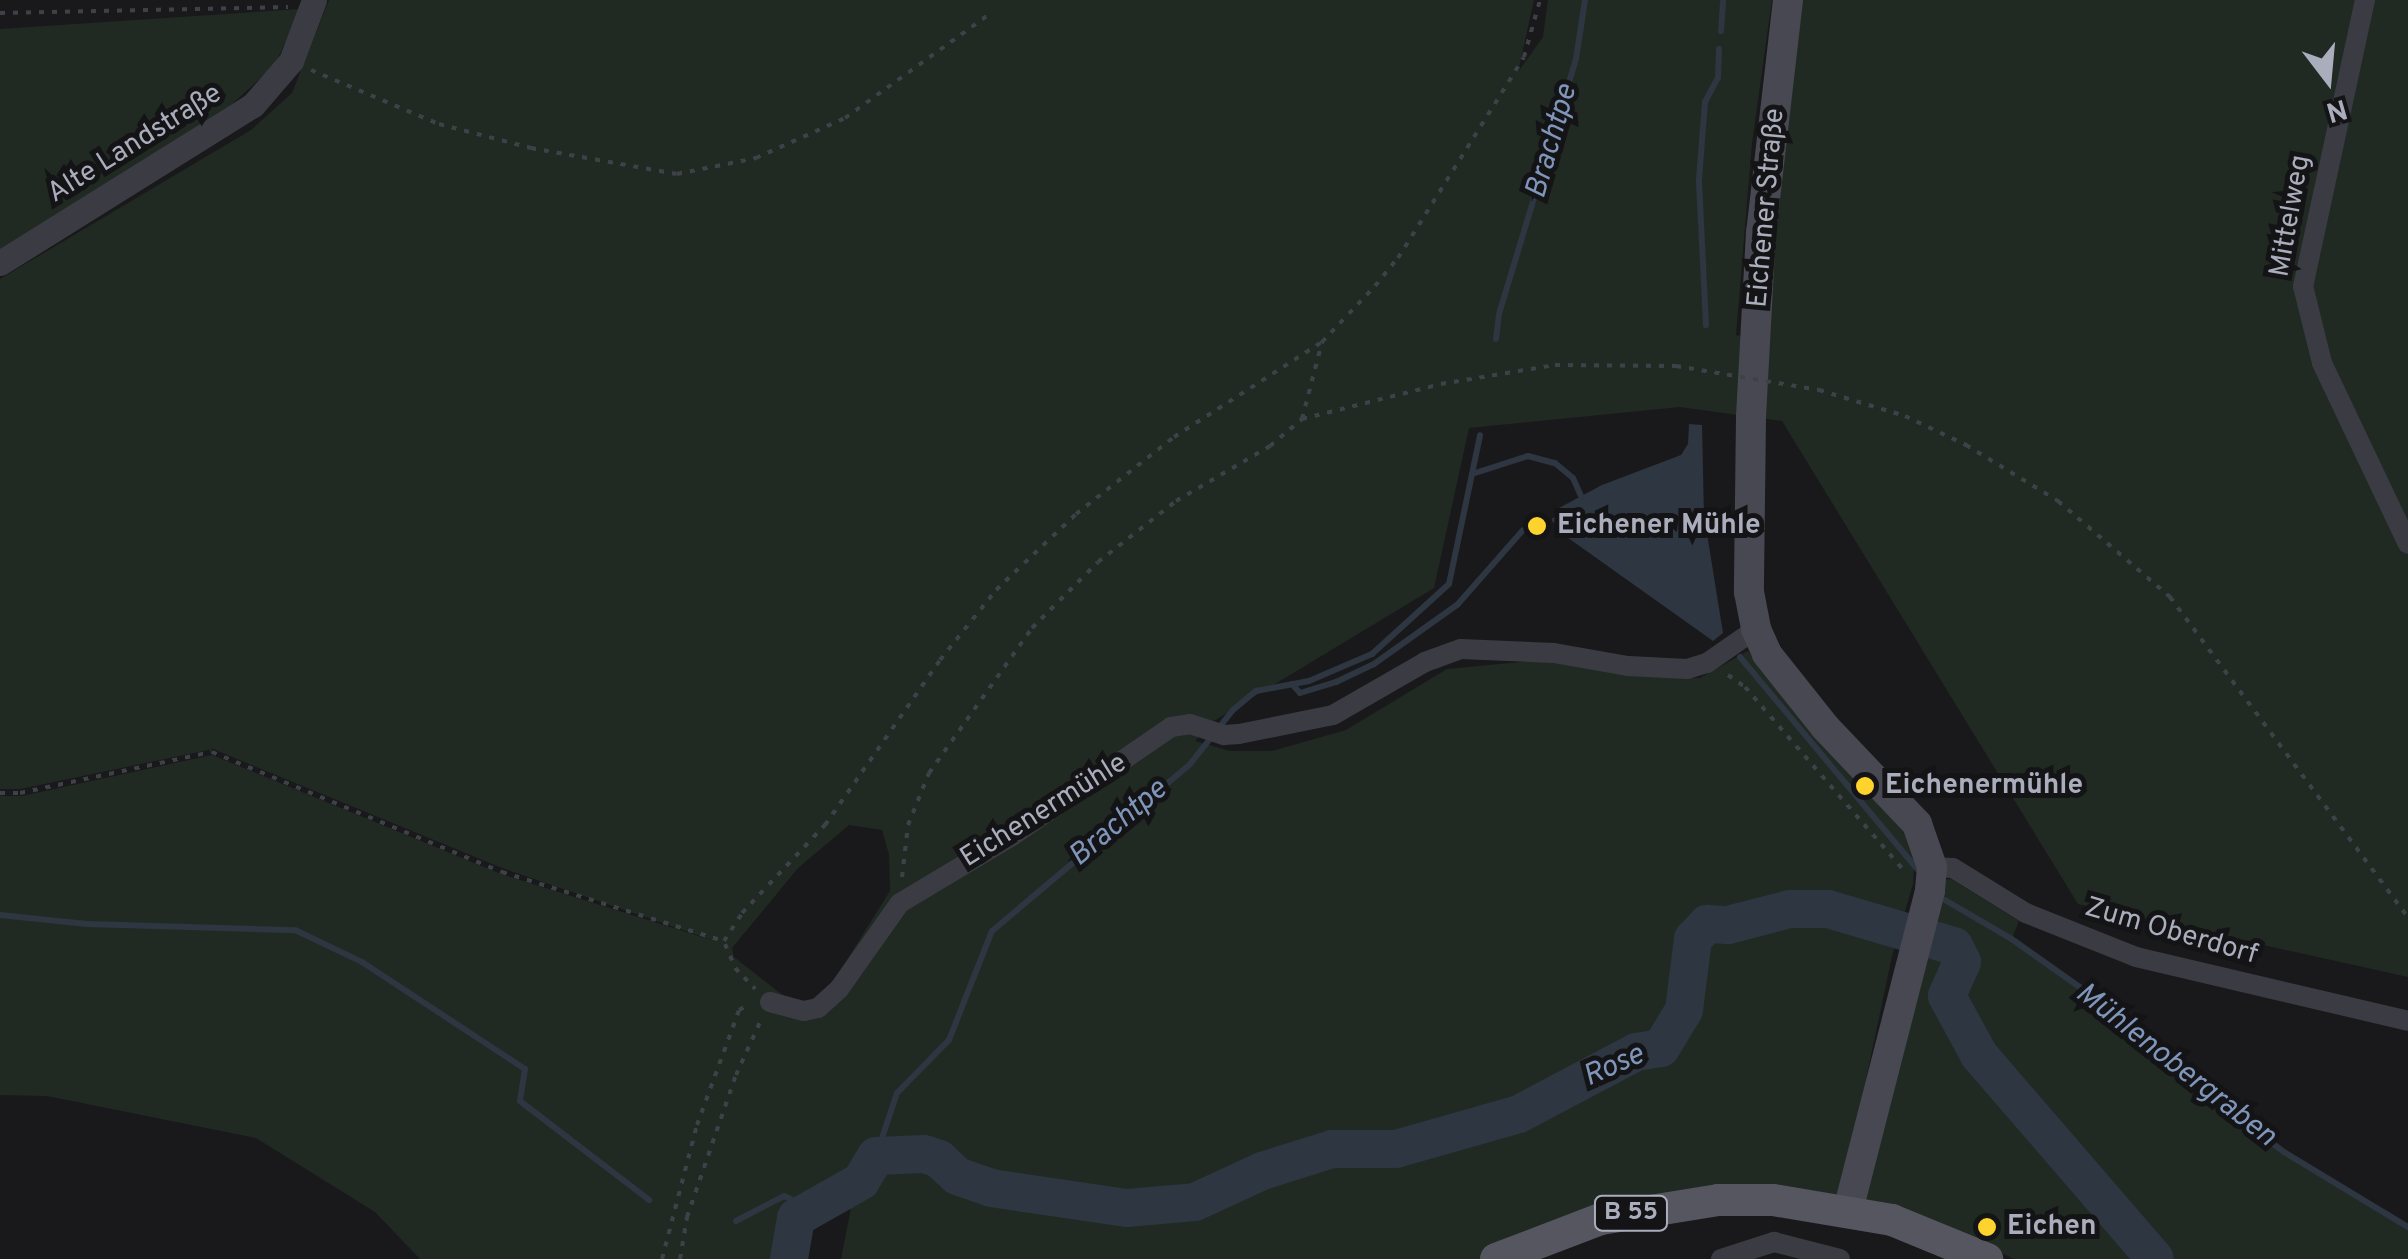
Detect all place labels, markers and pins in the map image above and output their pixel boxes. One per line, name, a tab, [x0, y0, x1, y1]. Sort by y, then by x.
place label: Eichener Mühle	[1557, 509, 1761, 543]
marker: Eichener Mühle	[1526, 515, 1548, 537]
place label: Eichenermühle	[1885, 769, 2083, 803]
marker: Eichenermühle	[1854, 775, 1876, 797]
place label: Eichen	[2007, 1210, 2097, 1244]
marker: Eichen	[1976, 1216, 1998, 1238]

